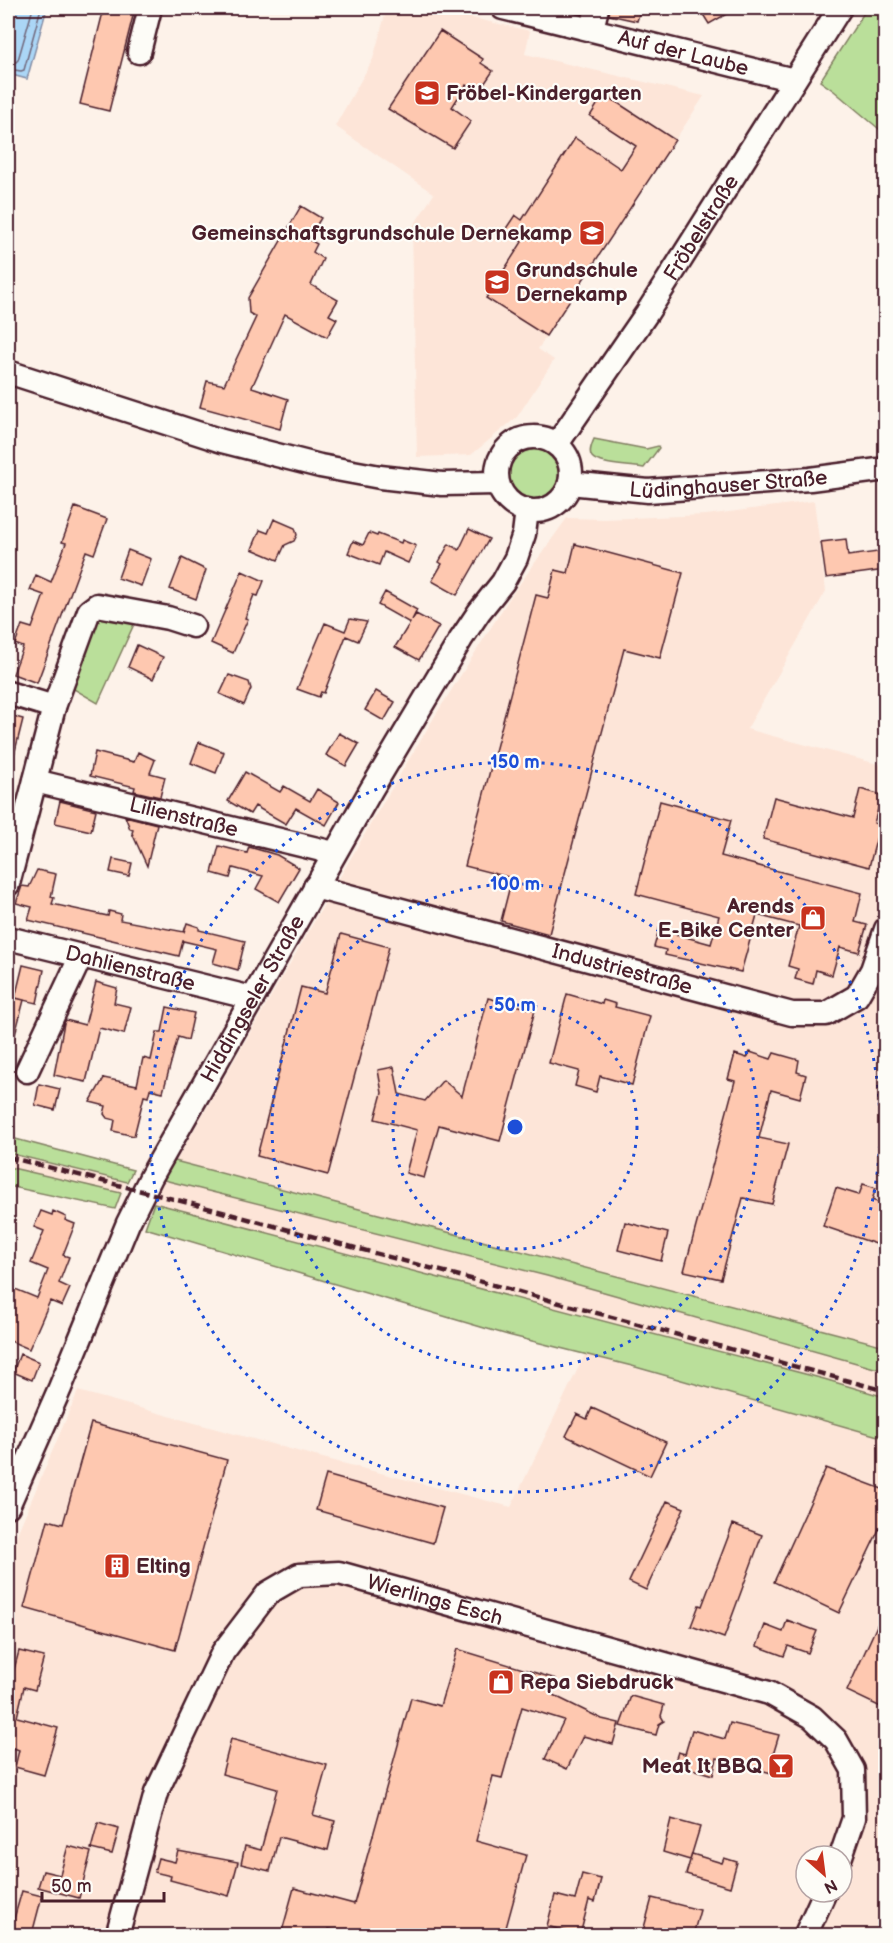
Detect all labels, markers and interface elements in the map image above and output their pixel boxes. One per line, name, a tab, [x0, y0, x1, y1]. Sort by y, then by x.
street label: Auf der Laube	[616, 24, 751, 81]
school or university icon: Fröbel-Kindergarten	[412, 78, 442, 108]
place label: Fröbel-Kindergarten	[446, 81, 642, 106]
street label: Fröbelstraße	[658, 170, 744, 285]
school or university icon: Gemeinschaftsgrundschule Dernekamp	[577, 218, 607, 248]
place label: Gemeinschaftsgrundschule Dernekamp	[192, 221, 572, 246]
place label: Grundschule Dernekamp	[516, 258, 638, 307]
school or university icon: Grundschule Dernekamp	[482, 267, 512, 297]
street label: Lüdinghauser Straße	[628, 464, 829, 504]
text: 150 m	[490, 752, 540, 773]
street label: Lilienstraße	[127, 792, 241, 842]
text: 100 m	[490, 874, 540, 895]
place label: Arends E-Bike Center	[658, 894, 795, 943]
shop icon: Arends E-Bike Center	[798, 903, 828, 933]
street label: Hiddingseler Straße	[195, 911, 310, 1087]
street label: Industriestraße	[549, 938, 695, 999]
street label: Dahlienstraße	[63, 940, 198, 996]
text: 50 m	[494, 995, 536, 1016]
centre of rings	[505, 1117, 525, 1137]
building icon: Elting	[102, 1551, 132, 1581]
place label: Elting	[136, 1554, 191, 1579]
street label: Wierlings Esch	[364, 1569, 506, 1631]
shop icon: Repa Siebdruck	[486, 1667, 516, 1697]
place label: Repa Siebdruck	[520, 1670, 673, 1695]
bar icon: Meat It BBQ	[766, 1751, 796, 1781]
place label: Meat It BBQ	[642, 1754, 762, 1779]
north arrow	[794, 1844, 854, 1904]
scale bar	[42, 1865, 164, 1903]
text: N	[821, 1875, 840, 1897]
text: 50 m	[51, 1876, 92, 1897]

